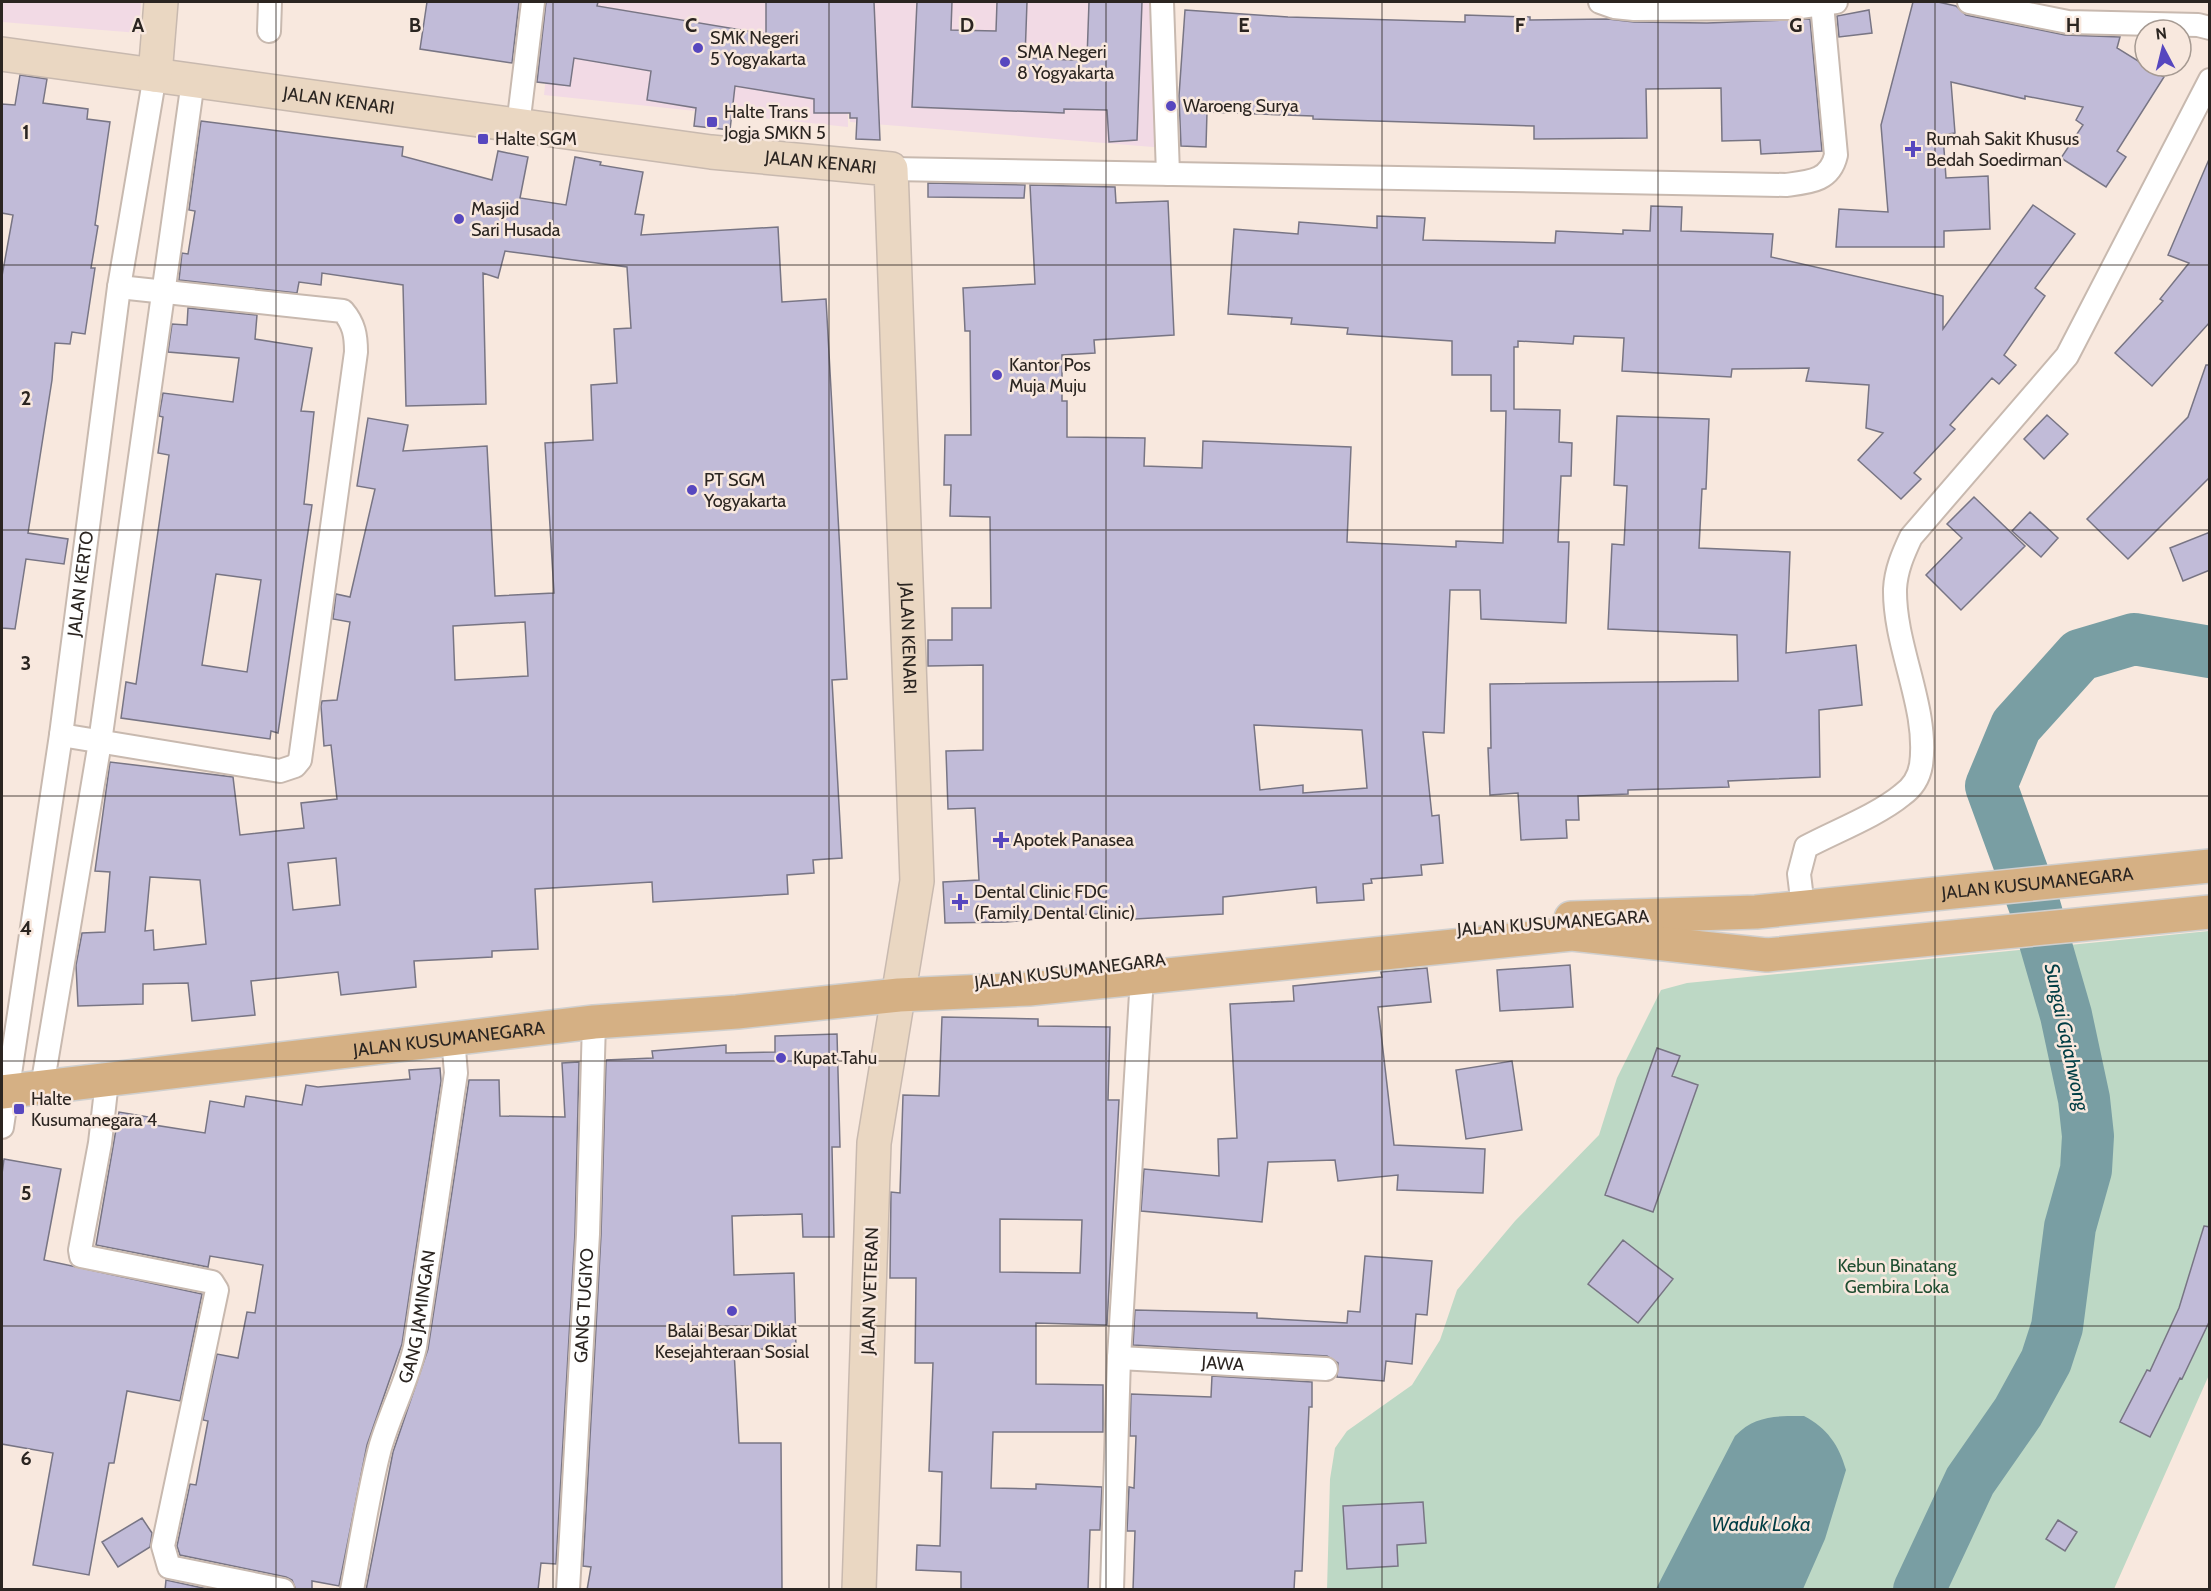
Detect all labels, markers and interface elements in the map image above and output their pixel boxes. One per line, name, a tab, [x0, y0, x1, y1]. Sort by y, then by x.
text: A	[132, 13, 145, 37]
text: B	[409, 13, 421, 37]
text: C	[685, 13, 697, 37]
text: D	[960, 13, 974, 37]
text: E	[1238, 13, 1250, 37]
text: F	[1515, 13, 1526, 37]
text: G	[1789, 13, 1803, 37]
text: H	[2066, 13, 2080, 37]
north arrow	[2133, 18, 2193, 78]
text: N	[2154, 23, 2168, 44]
place label: SMK Negeri 5 Yogyakarta	[710, 27, 806, 70]
marker: SMK Negeri 5 Yogyakarta	[691, 41, 705, 55]
place label: SMA Negeri 8 Yogyakarta	[1017, 41, 1114, 84]
marker: SMA Negeri 8 Yogyakarta	[998, 55, 1012, 69]
street label: JALAN KENARI	[281, 82, 396, 119]
place label: Waroeng Surya	[1183, 95, 1299, 117]
marker: Waroeng Surya	[1164, 99, 1178, 113]
place label: Halte Trans Jogja SMKN 5	[723, 101, 826, 144]
marker: Halte Trans Jogja SMKN 5	[705, 115, 719, 129]
text: 1	[22, 120, 30, 144]
place label: Halte SGM	[495, 128, 577, 150]
place label: Rumah Sakit Khusus Bedah Soedirman	[1926, 128, 2079, 171]
marker: Halte SGM	[476, 132, 490, 146]
marker: Rumah Sakit Khusus Bedah Soedirman	[1904, 140, 1922, 158]
street label: JALAN KENARI	[763, 146, 878, 179]
place label: Masjid Sari Husada	[471, 198, 561, 241]
marker: Masjid Sari Husada	[452, 212, 466, 226]
place label: Kantor Pos Muja Muju	[1009, 354, 1091, 397]
marker: Kantor Pos Muja Muju	[990, 368, 1004, 382]
text: 2	[21, 386, 31, 410]
place label: PT SGM Yogyakarta	[703, 469, 787, 512]
marker: PT SGM Yogyakarta	[685, 483, 699, 497]
street label: JALAN KERTO	[63, 529, 98, 639]
street label: JALAN KENARI	[895, 581, 921, 695]
text: 3	[21, 651, 31, 675]
place label: Apotek Panasea	[1013, 829, 1134, 851]
marker: Apotek Panasea	[994, 833, 1008, 847]
street label: JALAN KUSUMANEGARA	[1940, 863, 2134, 904]
place label: Dental Clinic FDC (Family Dental Clinic)	[974, 881, 1135, 924]
marker: Dental Clinic FDC (Family Dental Clinic)	[951, 893, 969, 911]
street label: JALAN KUSUMANEGARA	[1455, 905, 1650, 941]
text: 4	[20, 916, 32, 940]
street label: JALAN KUSUMANEGARA	[972, 948, 1167, 994]
water label: Sungai Gajahwong	[2040, 961, 2095, 1114]
street label: JALAN KUSUMANEGARA	[351, 1017, 546, 1062]
place label: Kupat Tahu	[793, 1047, 877, 1069]
marker: Kupat Tahu	[774, 1051, 788, 1065]
place label: Halte Kusumanegara 4	[31, 1088, 157, 1131]
marker: Halte Kusumanegara 4	[12, 1102, 26, 1116]
text: 5	[21, 1181, 31, 1205]
street label: JALAN VETERAN	[857, 1227, 883, 1356]
street label: GANG TUGIYO	[570, 1247, 598, 1363]
street label: GANG JAMINGAN	[394, 1248, 440, 1386]
park label: Kebun Binatang Gembira Loka	[1837, 1255, 1958, 1298]
marker: Balai Besar Diklat Kesejahteraan Sosial	[725, 1304, 739, 1318]
place label: Balai Besar Diklat Kesejahteraan Sosial	[655, 1320, 810, 1363]
street label: JAWA	[1200, 1351, 1245, 1376]
text: 6	[20, 1446, 32, 1470]
water label: Waduk Loka	[1711, 1512, 1811, 1536]

